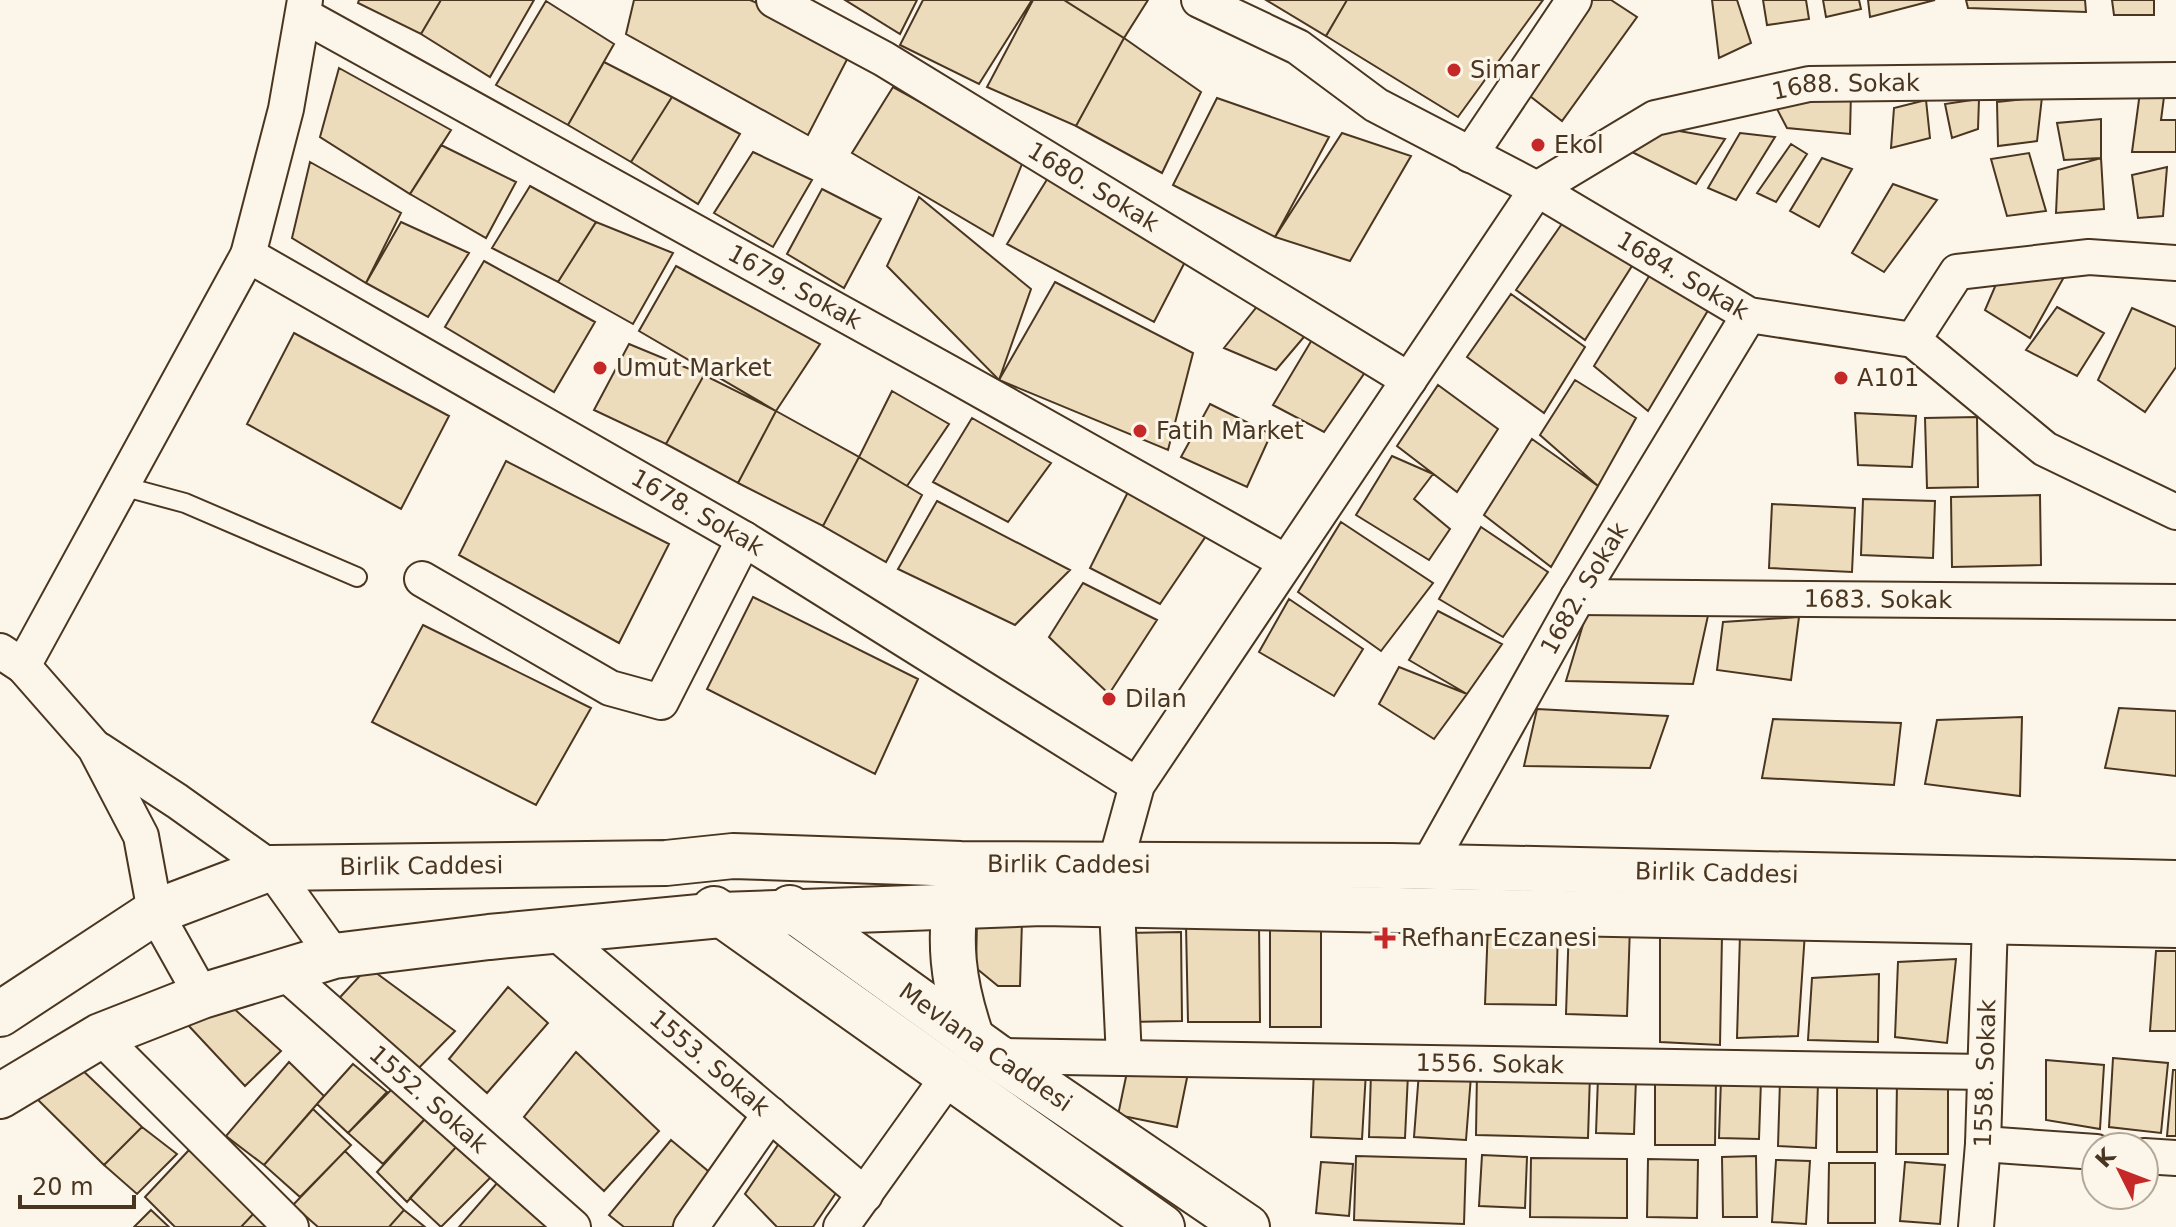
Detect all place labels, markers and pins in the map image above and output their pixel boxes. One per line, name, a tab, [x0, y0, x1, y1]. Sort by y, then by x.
place label: Simar	[1470, 56, 1540, 84]
marker: Simar	[1445, 61, 1463, 79]
place label: Ekol	[1554, 131, 1604, 159]
marker: Ekol	[1529, 136, 1547, 154]
place label: Umut Market	[616, 354, 772, 382]
marker: Umut Market	[591, 359, 609, 377]
place label: A101	[1857, 364, 1919, 392]
marker: A101	[1832, 369, 1850, 387]
place label: Fatih Market	[1156, 417, 1304, 445]
marker: Fatih Market	[1131, 422, 1149, 440]
place label: Dilan	[1125, 685, 1187, 713]
marker: Dilan	[1100, 690, 1118, 708]
place label: Refhan Eczanesi	[1401, 924, 1597, 952]
marker: Refhan Eczanesi	[1376, 929, 1394, 947]

